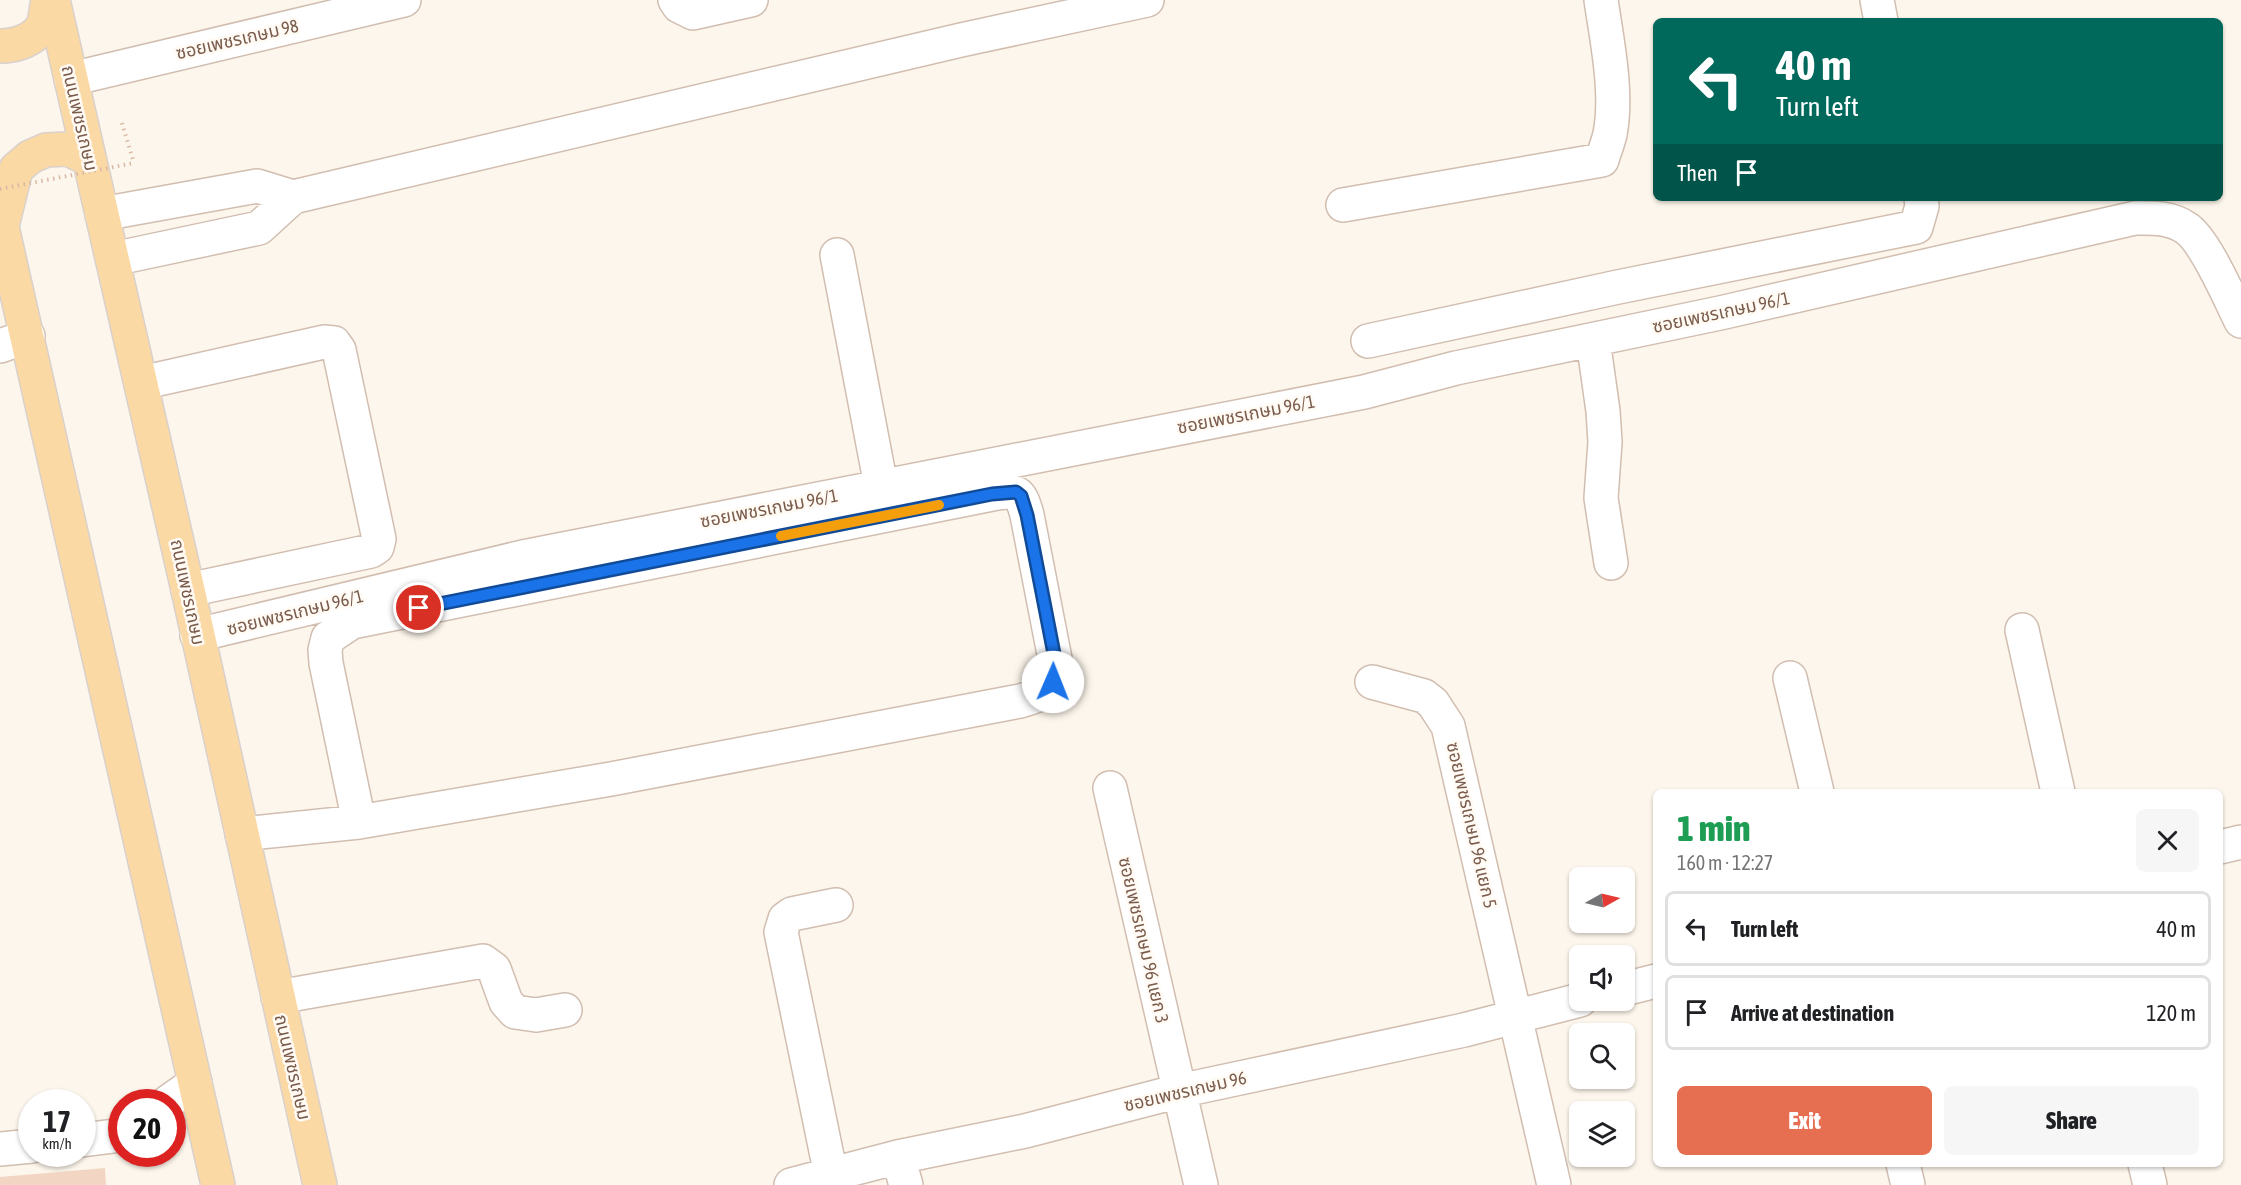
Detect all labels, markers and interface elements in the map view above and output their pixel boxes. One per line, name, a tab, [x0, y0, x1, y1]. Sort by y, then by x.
street label: ซอยเพชรเกษม 98	[174, 15, 300, 63]
text: 40 m	[1776, 41, 1851, 89]
icon: left	[1677, 42, 1755, 120]
street label: ถนนเพชรเกษม	[58, 63, 102, 173]
text: Turn left	[1776, 91, 1859, 122]
icon: arrive	[1730, 156, 1763, 189]
text: Then	[1677, 160, 1718, 186]
street label: ซอยเพชรเกษม 96/1	[1650, 287, 1792, 337]
street label: ซอยเพชรเกษม 96/1	[1175, 390, 1317, 438]
street label: ซอยเพชรเกษม 96/1	[698, 484, 840, 532]
street label: ถนนเพชรเกษม	[167, 537, 209, 647]
pin	[393, 582, 444, 633]
street label: ซอยเพชรเกษม 96/1	[225, 585, 365, 639]
icon: arrive	[402, 591, 435, 624]
position arrow	[1021, 650, 1085, 714]
street label: ซอยเพชรเกษม 96 แยก 5	[1443, 740, 1501, 910]
text: 1 min	[1677, 807, 1751, 849]
button: close	[2136, 809, 2199, 872]
text: 160 m · 12:27	[1677, 851, 1773, 874]
street label: ซอยเพชรเกษม 96 แยก 3	[1115, 855, 1173, 1025]
north arrow	[1569, 867, 1635, 933]
map controls	[1569, 867, 1635, 1167]
icon: left	[1680, 912, 1713, 945]
text: Turn left	[1731, 916, 1798, 942]
text: 40 m	[2156, 916, 2196, 942]
button: sound	[1569, 945, 1635, 1011]
icon: arrive	[1680, 996, 1713, 1029]
text: Arrive at destination	[1731, 1000, 1894, 1026]
text: 120 m	[2146, 1000, 2196, 1026]
street label: ถนนเพชรเกษม	[271, 1012, 315, 1122]
button: search	[1569, 1023, 1635, 1089]
street label: ซอยเพชรเกษม 96	[1122, 1067, 1248, 1115]
button: Exit	[1677, 1086, 1932, 1155]
button: Share	[1944, 1086, 2199, 1155]
speed limit sign: 20	[108, 1089, 186, 1167]
button: layers	[1569, 1101, 1635, 1167]
text: 17	[43, 1104, 71, 1138]
text: km/h	[42, 1135, 72, 1152]

